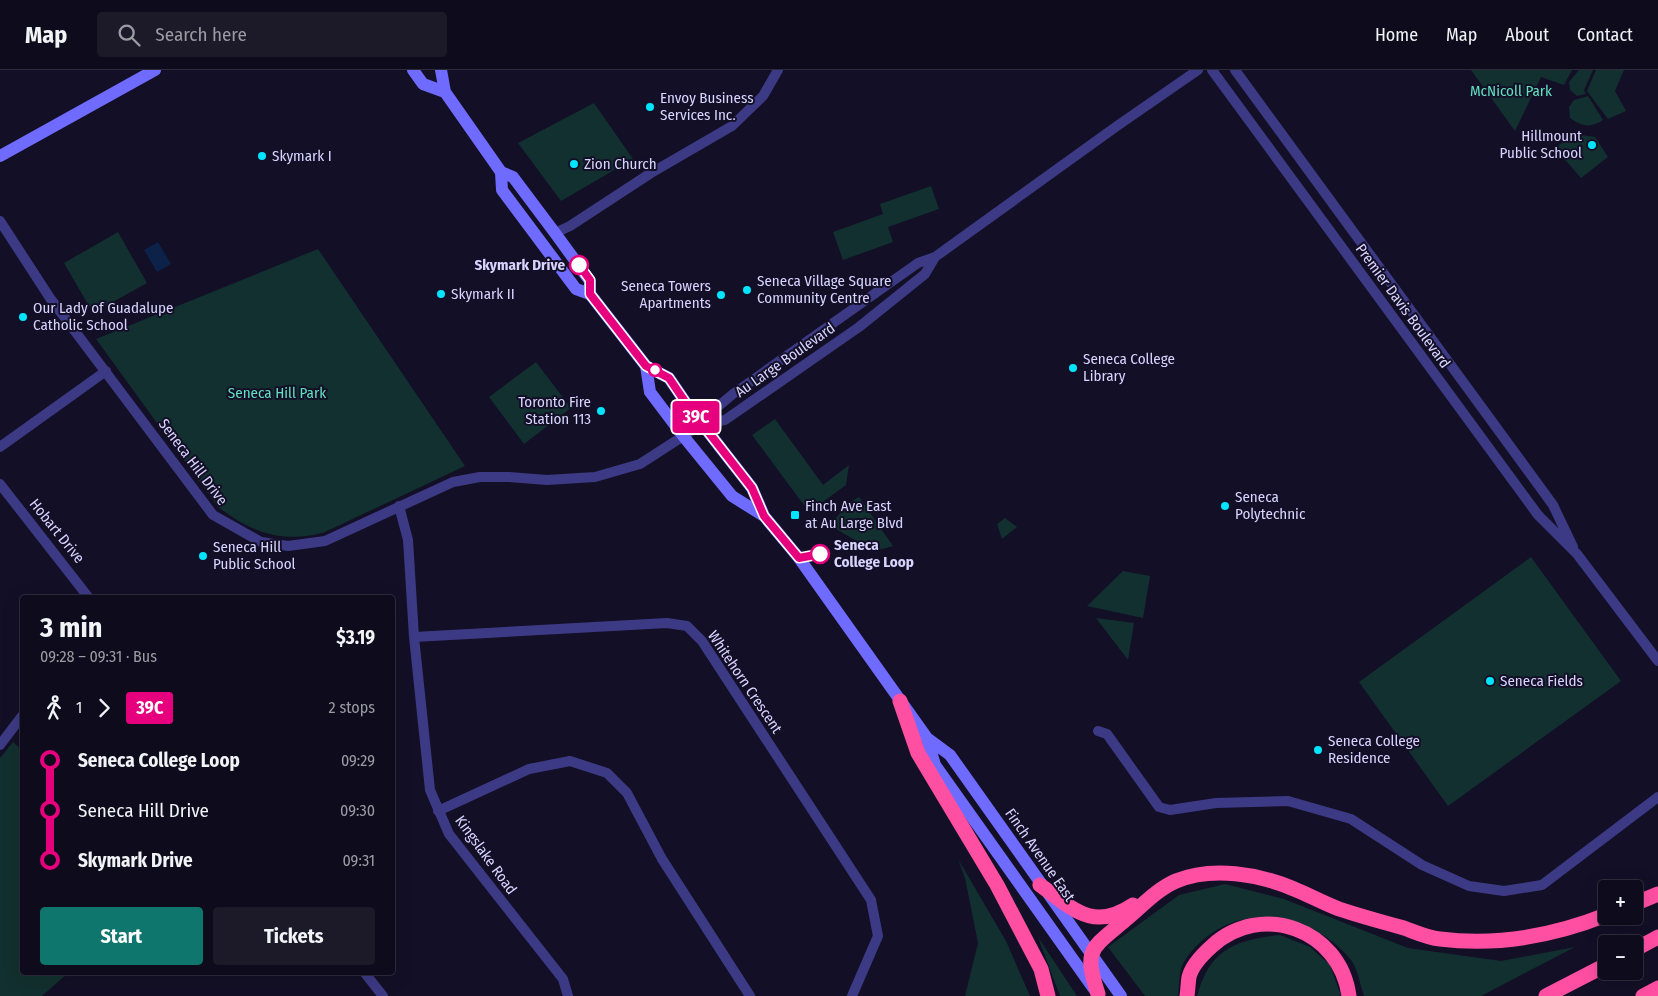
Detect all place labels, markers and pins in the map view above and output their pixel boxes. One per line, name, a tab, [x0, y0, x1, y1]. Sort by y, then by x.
place label: Envoy Business Services Inc.	[660, 89, 754, 124]
marker: Envoy Business Services Inc.	[644, 101, 656, 113]
place label: Hillmount Public School	[1499, 127, 1582, 162]
marker: Hillmount Public School	[1586, 139, 1598, 151]
place label: Skymark I	[272, 147, 332, 165]
marker: Skymark I	[256, 150, 268, 162]
place label: Zion Church	[584, 155, 657, 173]
marker: Zion Church	[568, 158, 580, 170]
marker: Skymark Drive	[569, 255, 589, 275]
place label: Skymark Drive	[474, 256, 565, 274]
place label: Seneca Village Square Community Centre	[757, 272, 891, 307]
place label: Seneca Towers Apartments	[621, 277, 711, 312]
marker: Seneca Village Square Community Centre	[741, 284, 753, 296]
place label: Skymark II	[451, 285, 515, 303]
marker: Skymark II	[435, 288, 447, 300]
marker: Seneca Towers Apartments	[715, 289, 727, 301]
place label: Our Lady of Guadalupe Catholic School	[33, 299, 173, 334]
marker: Our Lady of Guadalupe Catholic School	[17, 311, 29, 323]
place label: Seneca College Library	[1083, 350, 1175, 385]
marker: Seneca College Library	[1067, 362, 1079, 374]
unlabelled marker	[648, 363, 662, 377]
place label: Toronto Fire Station 113	[518, 393, 591, 428]
marker: Toronto Fire Station 113	[595, 405, 607, 417]
place label: Seneca Polytechnic	[1235, 488, 1306, 523]
place label: Finch Ave East at Au Large Blvd	[805, 497, 903, 532]
marker: Seneca Polytechnic	[1219, 500, 1231, 512]
marker: Finch Ave East at Au Large Blvd	[789, 509, 801, 521]
place label: Seneca College Loop	[834, 536, 914, 571]
place label: Seneca Hill Public School	[213, 538, 296, 573]
marker: Seneca College Loop	[810, 544, 830, 564]
marker: Seneca Hill Public School	[197, 550, 209, 562]
place label: Seneca Fields	[1500, 672, 1583, 690]
marker: Seneca Fields	[1484, 675, 1496, 687]
place label: Seneca College Residence	[1328, 732, 1420, 767]
marker: Seneca College Residence	[1312, 744, 1324, 756]

